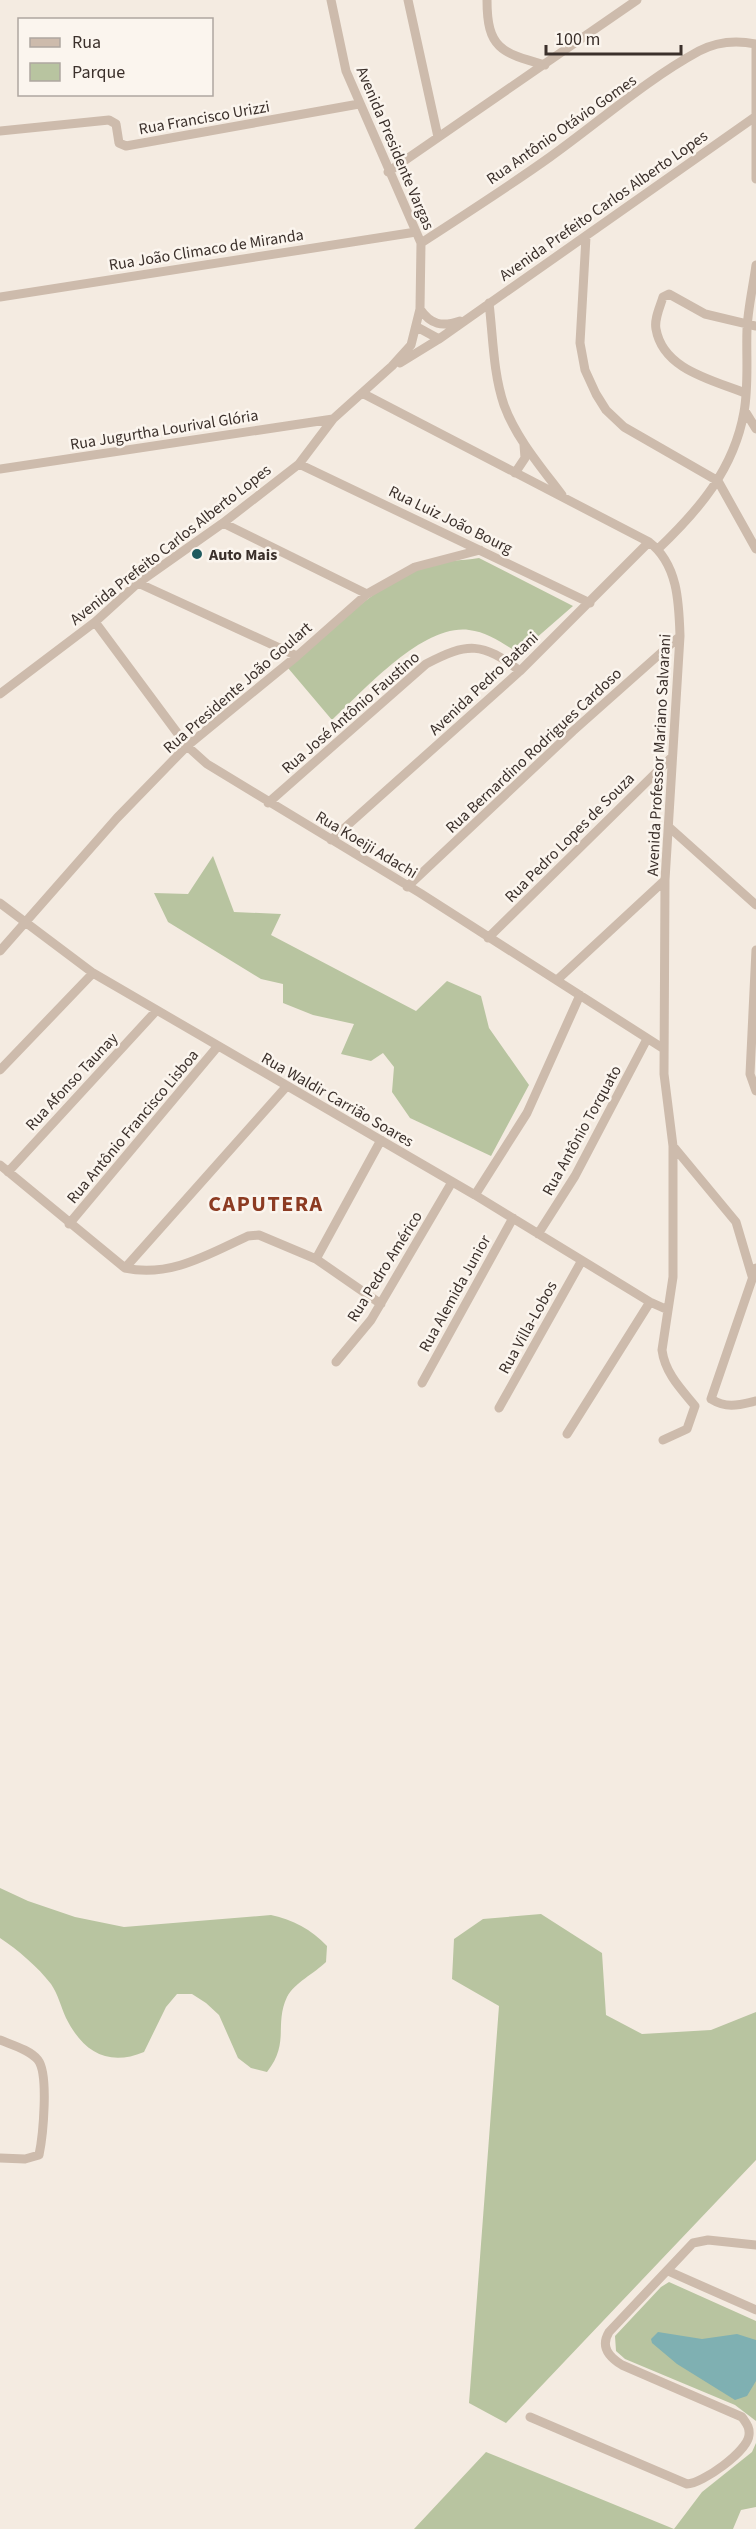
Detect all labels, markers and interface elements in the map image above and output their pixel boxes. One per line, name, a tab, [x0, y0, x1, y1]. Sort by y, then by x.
legend	[18, 18, 213, 96]
scale bar	[546, 18, 681, 56]
text: 100 m	[555, 27, 600, 52]
text: Rua	[72, 30, 101, 55]
text: Parque	[72, 60, 125, 85]
street label: Avenida Presidente Vargas	[351, 63, 440, 234]
street label: Rua Antônio Otávio Gomes	[482, 69, 641, 190]
street label: Rua Francisco Urizzi	[137, 96, 271, 140]
street label: Avenida Prefeito Carlos Alberto Lopes	[495, 125, 712, 286]
street label: Rua João Climaco de Miranda	[107, 224, 305, 276]
street label: Rua Jugurtha Lourival Glória	[68, 404, 260, 456]
street label: Avenida Prefeito Carlos Alberto Lopes	[65, 459, 276, 630]
street label: Rua Luiz João Bourg	[385, 480, 516, 560]
place label: Auto Mais	[208, 544, 277, 566]
marker: Auto Mais	[190, 547, 204, 561]
street label: Rua Presidente João Goulart	[159, 617, 317, 759]
street label: Avenida Pedro Batani	[424, 627, 543, 740]
street label: Avenida Professor Mariano Salvarani	[642, 633, 676, 877]
street label: Rua José Antônio Faustino	[277, 647, 424, 779]
street label: Rua Bernardino Rodrigues Cardoso	[441, 663, 627, 838]
street label: Rua Pedro Lopes de Souza	[500, 768, 639, 907]
street label: Rua Koeiji Adachi	[311, 806, 422, 884]
street label: Rua Afonso Taunay	[21, 1028, 123, 1135]
street label: Rua Antônio Francisco Lisboa	[62, 1045, 204, 1208]
street label: Rua Waldir Carrião Soares	[257, 1047, 418, 1153]
street label: Rua Antônio Torquato	[537, 1061, 627, 1200]
district label: CAPUTERA	[208, 1188, 324, 1220]
street label: Rua Pedro Américo	[342, 1207, 428, 1326]
street label: Rua Alemida Junior	[414, 1231, 496, 1356]
street label: Rua Villa-Lobos	[493, 1277, 563, 1378]

